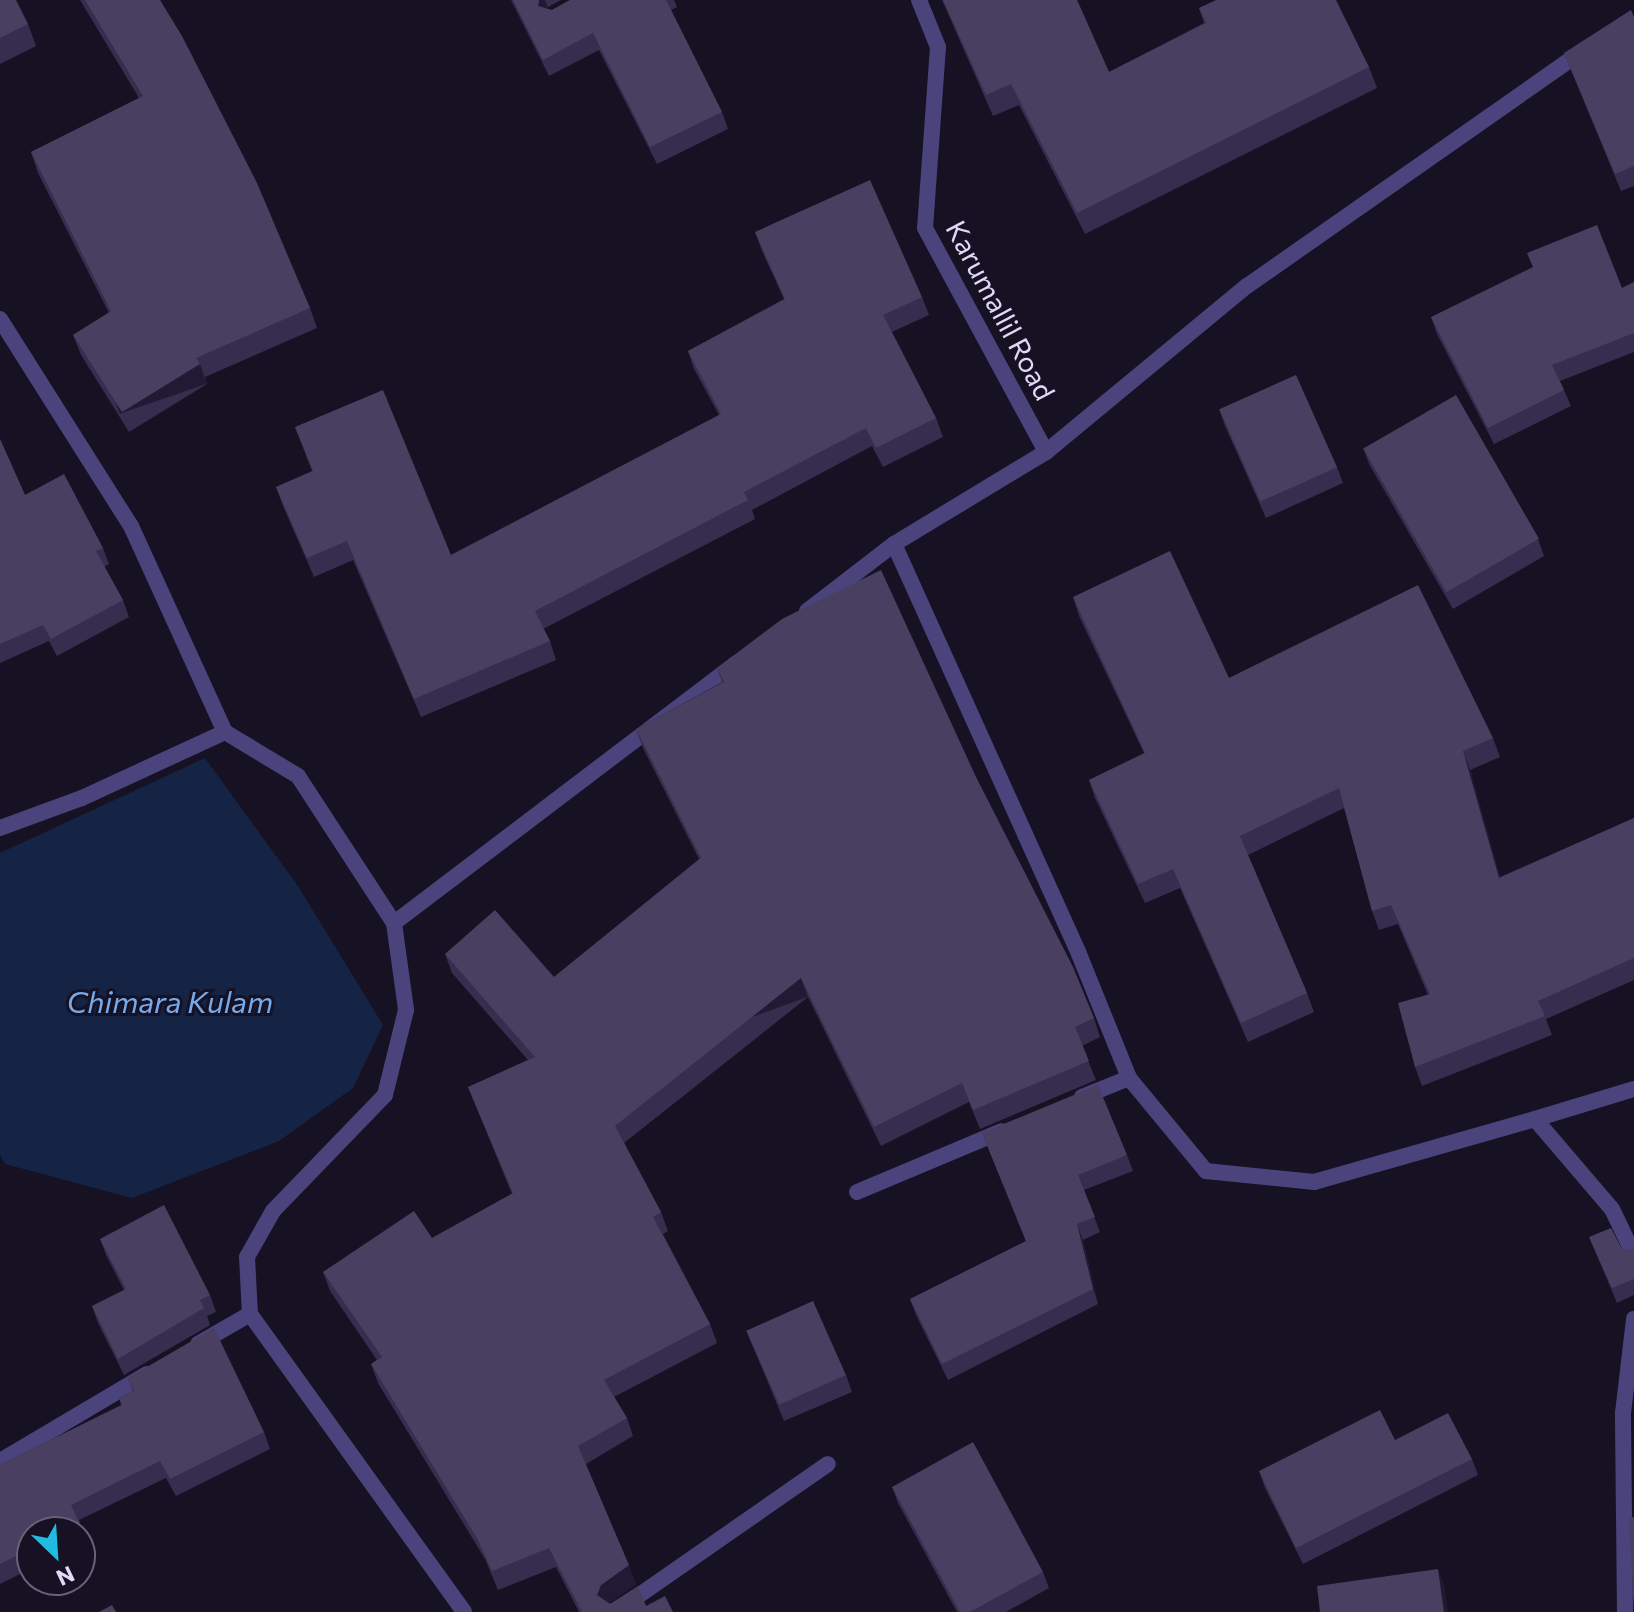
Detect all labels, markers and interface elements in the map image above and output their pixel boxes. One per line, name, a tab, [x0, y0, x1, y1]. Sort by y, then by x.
street label: Karumallil Road	[940, 214, 1062, 406]
water label: Chimara Kulam	[67, 983, 273, 1019]
north arrow	[16, 1516, 96, 1596]
text: N	[52, 1561, 79, 1592]

